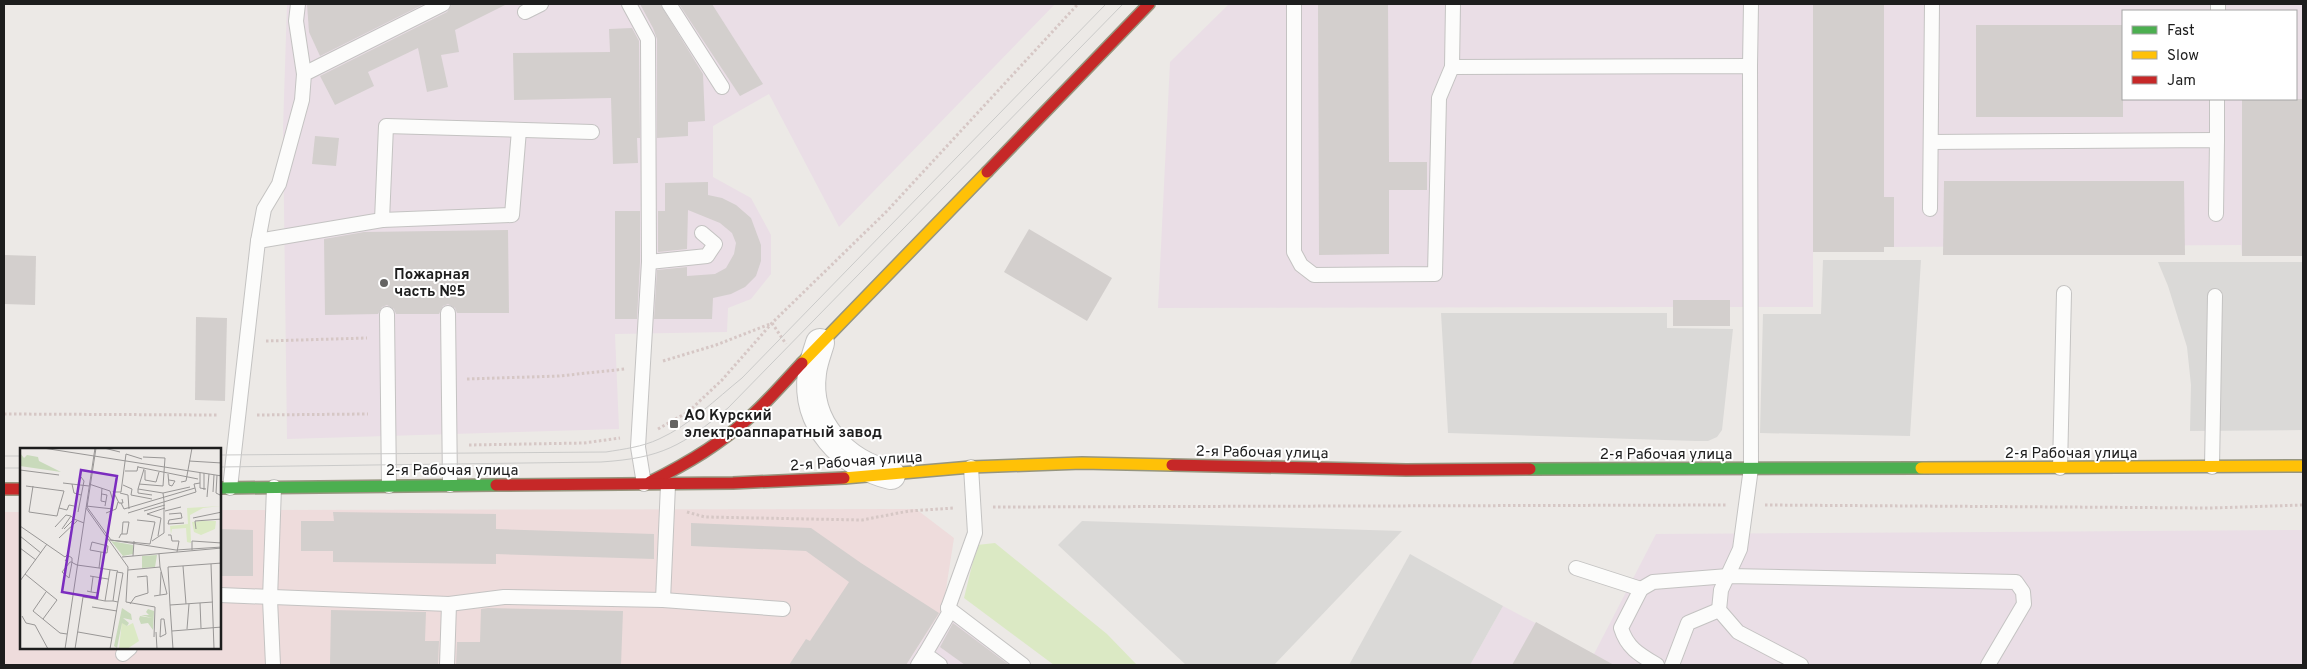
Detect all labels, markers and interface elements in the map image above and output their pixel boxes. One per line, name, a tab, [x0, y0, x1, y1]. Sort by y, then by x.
legend	[2122, 10, 2297, 100]
text: Fast	[2167, 22, 2195, 41]
text: Slow	[2167, 47, 2199, 66]
text: Jam	[2167, 72, 2196, 91]
place label: Пожарная часть №5	[394, 266, 470, 302]
marker: Пожарная часть №5	[378, 277, 390, 289]
place label: АО Курский электроаппаратный завод	[684, 407, 882, 443]
marker: АО Курский электроаппаратный завод	[668, 418, 680, 430]
street label: 2-я Рабочая улица	[1195, 443, 1329, 464]
street label: 2-я Рабочая улица	[2005, 445, 2137, 464]
street label: 2-я Рабочая улица	[1600, 446, 1732, 465]
inset map	[20, 448, 221, 649]
street label: 2-я Рабочая улица	[789, 448, 923, 477]
street label: 2-я Рабочая улица	[386, 462, 518, 481]

